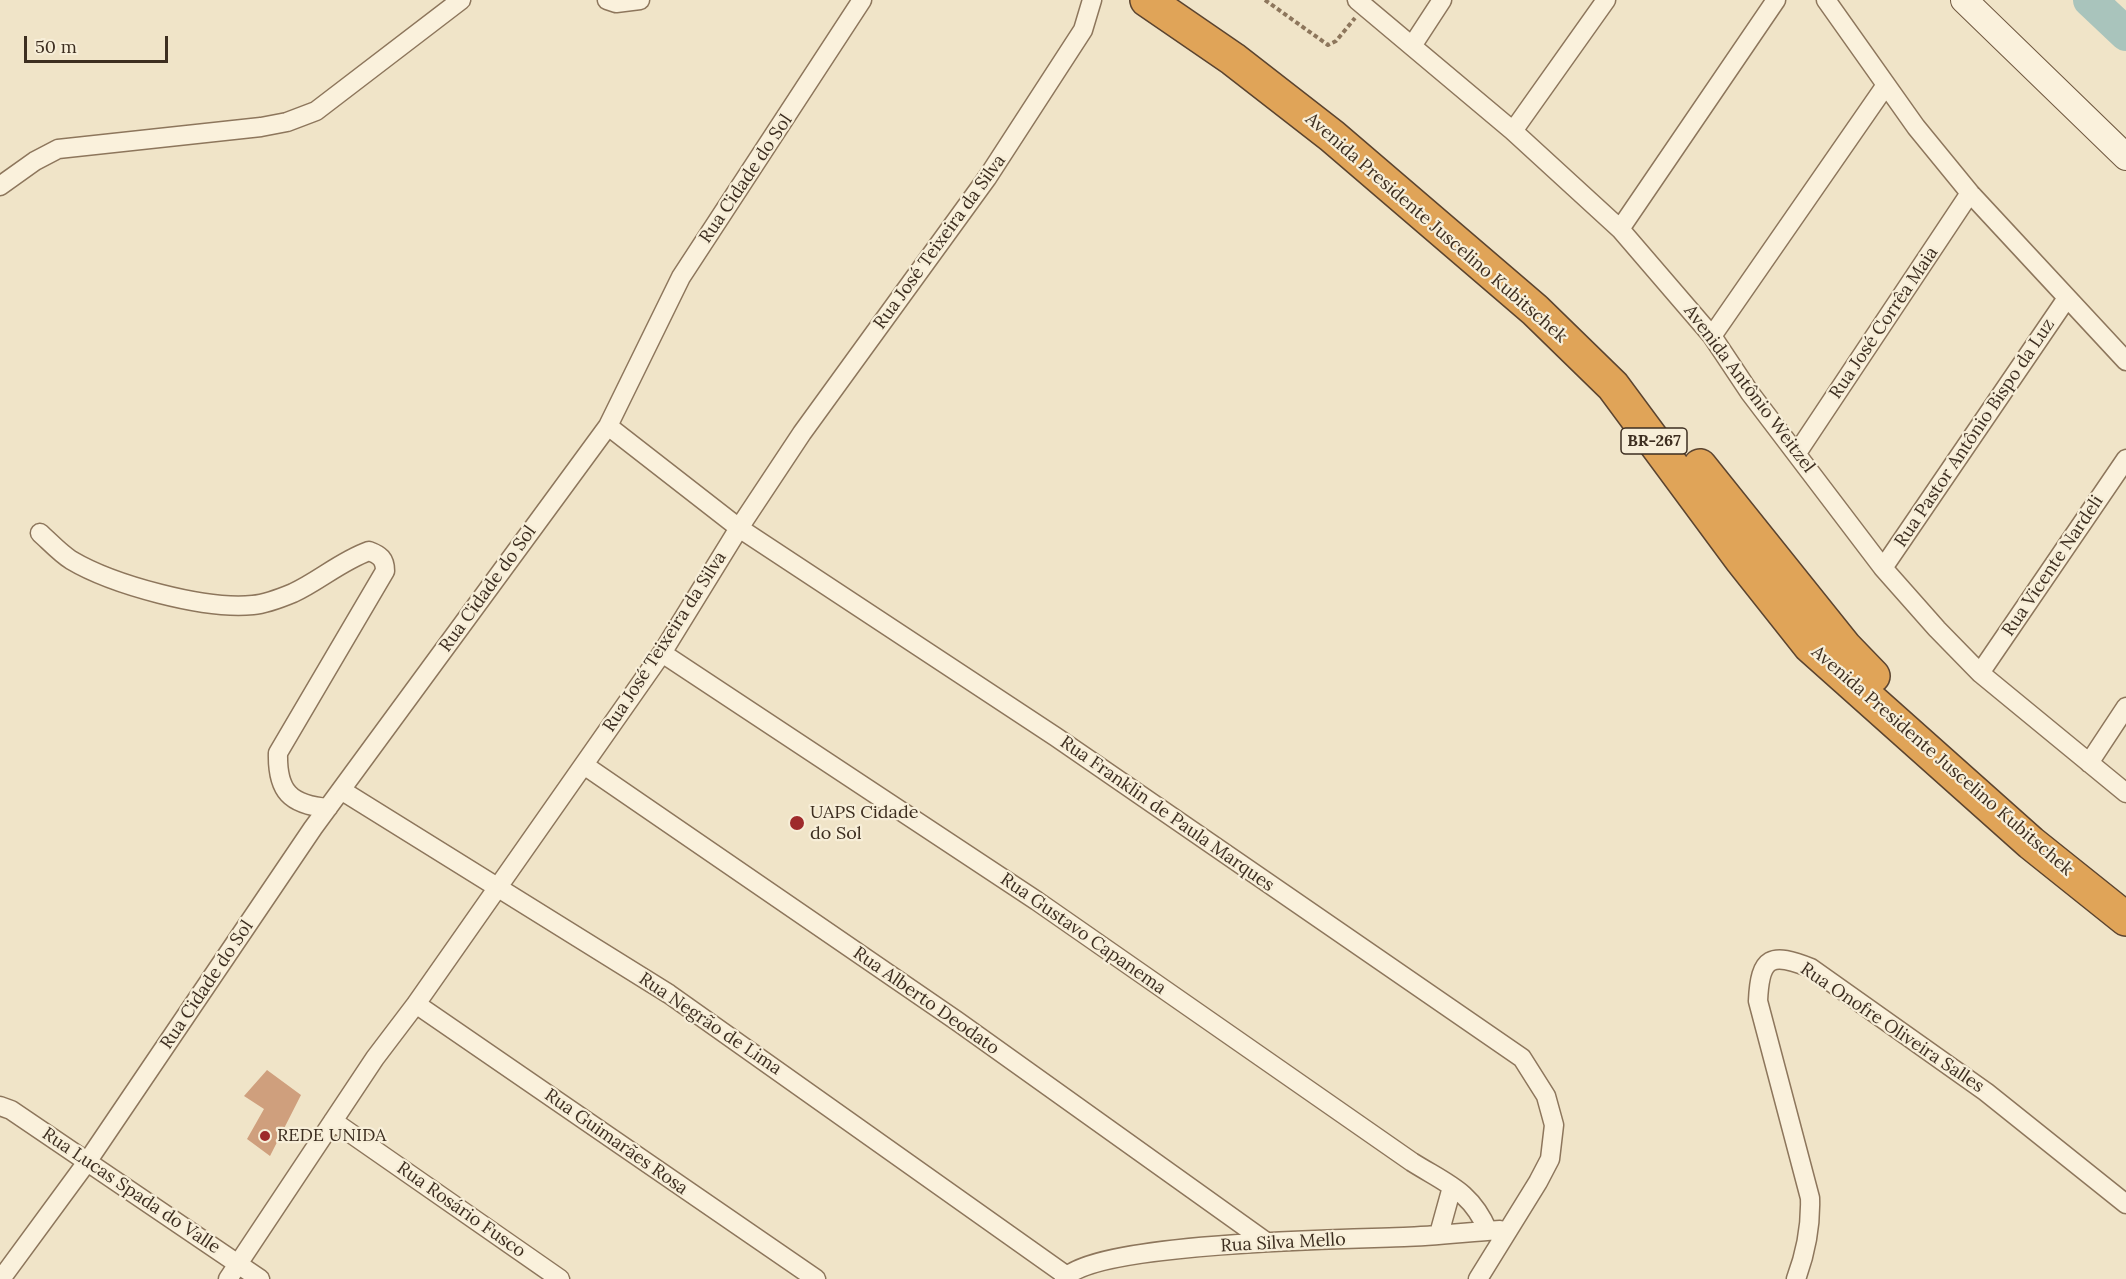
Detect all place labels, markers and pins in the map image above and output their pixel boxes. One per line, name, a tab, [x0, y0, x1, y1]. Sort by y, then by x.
place label: UAPS Cidade do Sol	[810, 802, 918, 844]
marker: UAPS Cidade do Sol	[788, 814, 806, 832]
place label: REDE UNIDA	[277, 1125, 386, 1147]
marker: REDE UNIDA	[258, 1129, 272, 1143]

